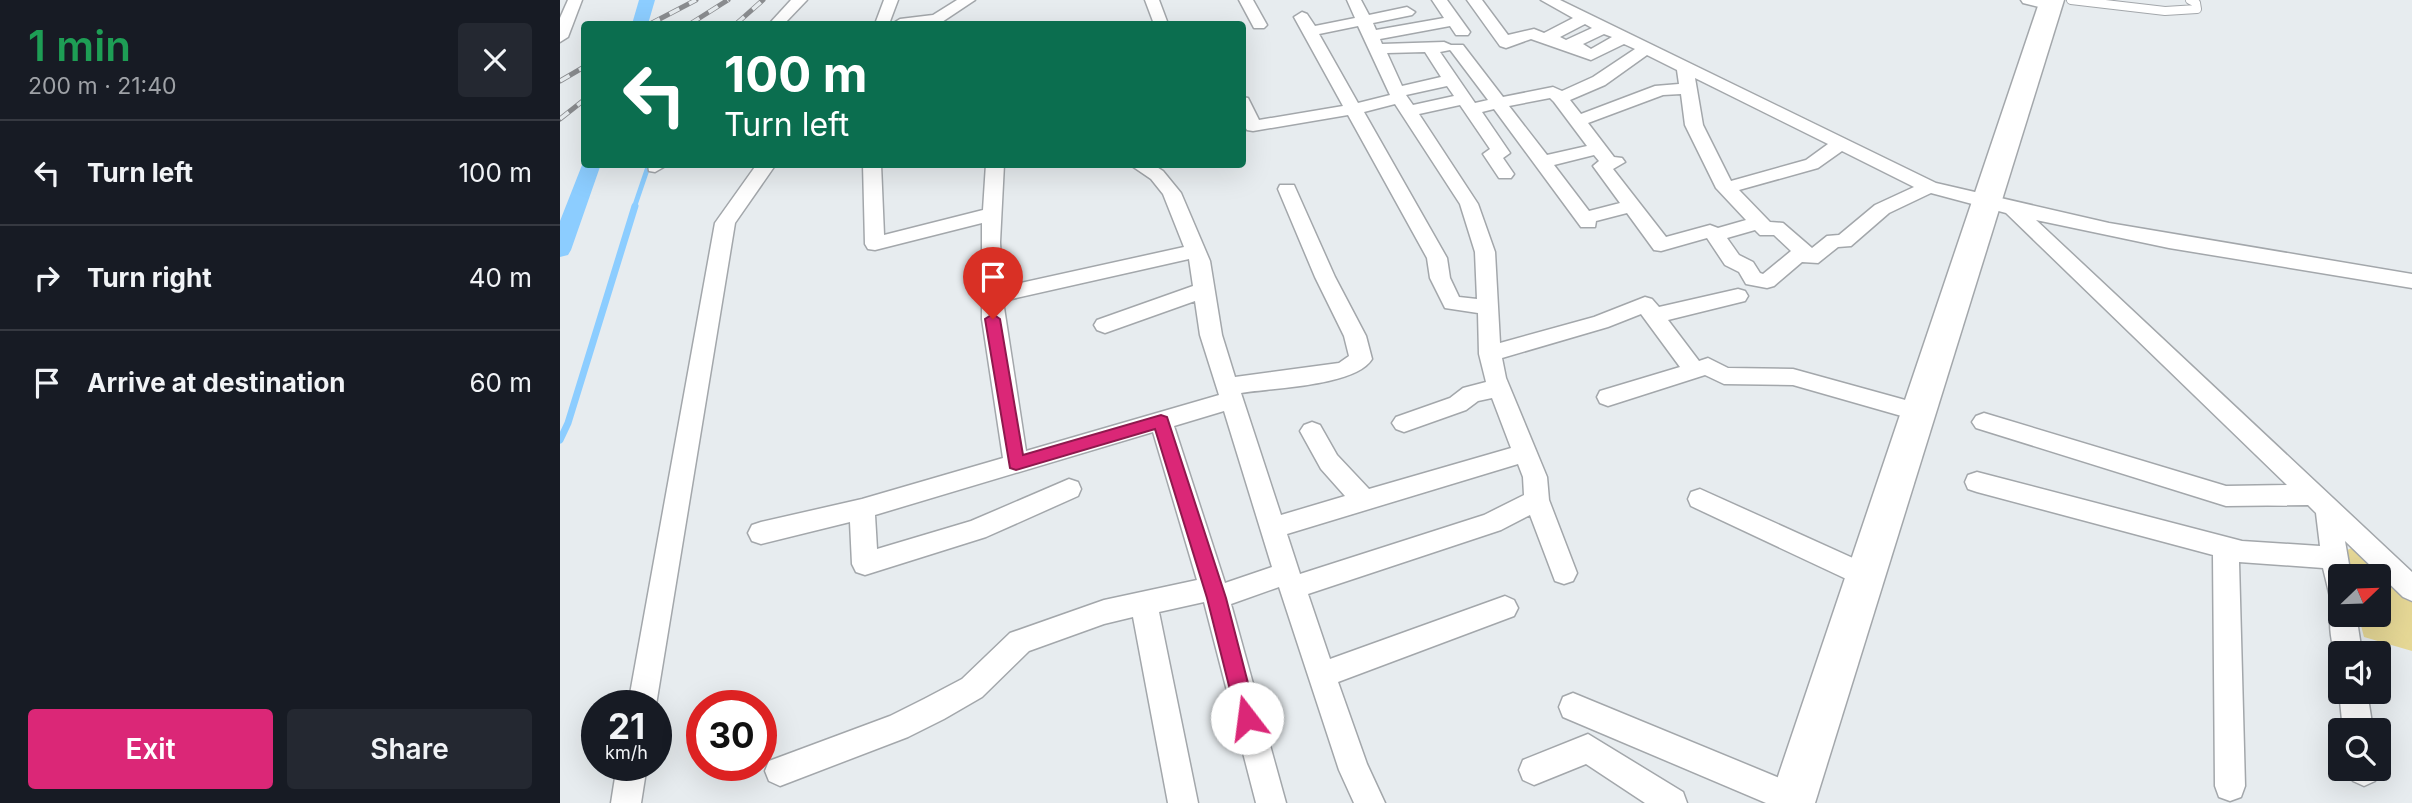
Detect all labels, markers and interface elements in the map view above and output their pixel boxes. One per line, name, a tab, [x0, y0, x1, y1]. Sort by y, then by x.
text: 1 min	[28, 20, 131, 71]
button: close	[458, 23, 532, 97]
text: 100 m	[724, 45, 868, 104]
icon: left	[609, 49, 700, 140]
text: 200 m · 21:40	[28, 72, 177, 100]
text: Turn left	[724, 105, 849, 144]
icon: left	[28, 154, 66, 192]
text: Turn left	[87, 157, 193, 188]
text: 100 m	[459, 157, 532, 188]
pin	[963, 247, 1023, 319]
icon: arrive	[974, 258, 1012, 296]
icon: right	[28, 259, 66, 297]
text: Turn right	[87, 262, 212, 293]
text: 40 m	[469, 262, 532, 293]
icon: arrive	[28, 364, 66, 402]
text: Arrive at destination	[87, 367, 346, 398]
text: 60 m	[469, 367, 532, 398]
north arrow	[2328, 564, 2390, 626]
map controls	[2328, 564, 2391, 781]
button: sound	[2328, 641, 2391, 704]
position arrow	[1210, 681, 1284, 755]
speed limit sign: 30	[686, 690, 777, 781]
text: 21	[608, 705, 645, 747]
button: Exit	[28, 709, 273, 789]
button: Share	[287, 709, 532, 789]
button: search	[2328, 718, 2391, 781]
text: km/h	[605, 742, 648, 763]

